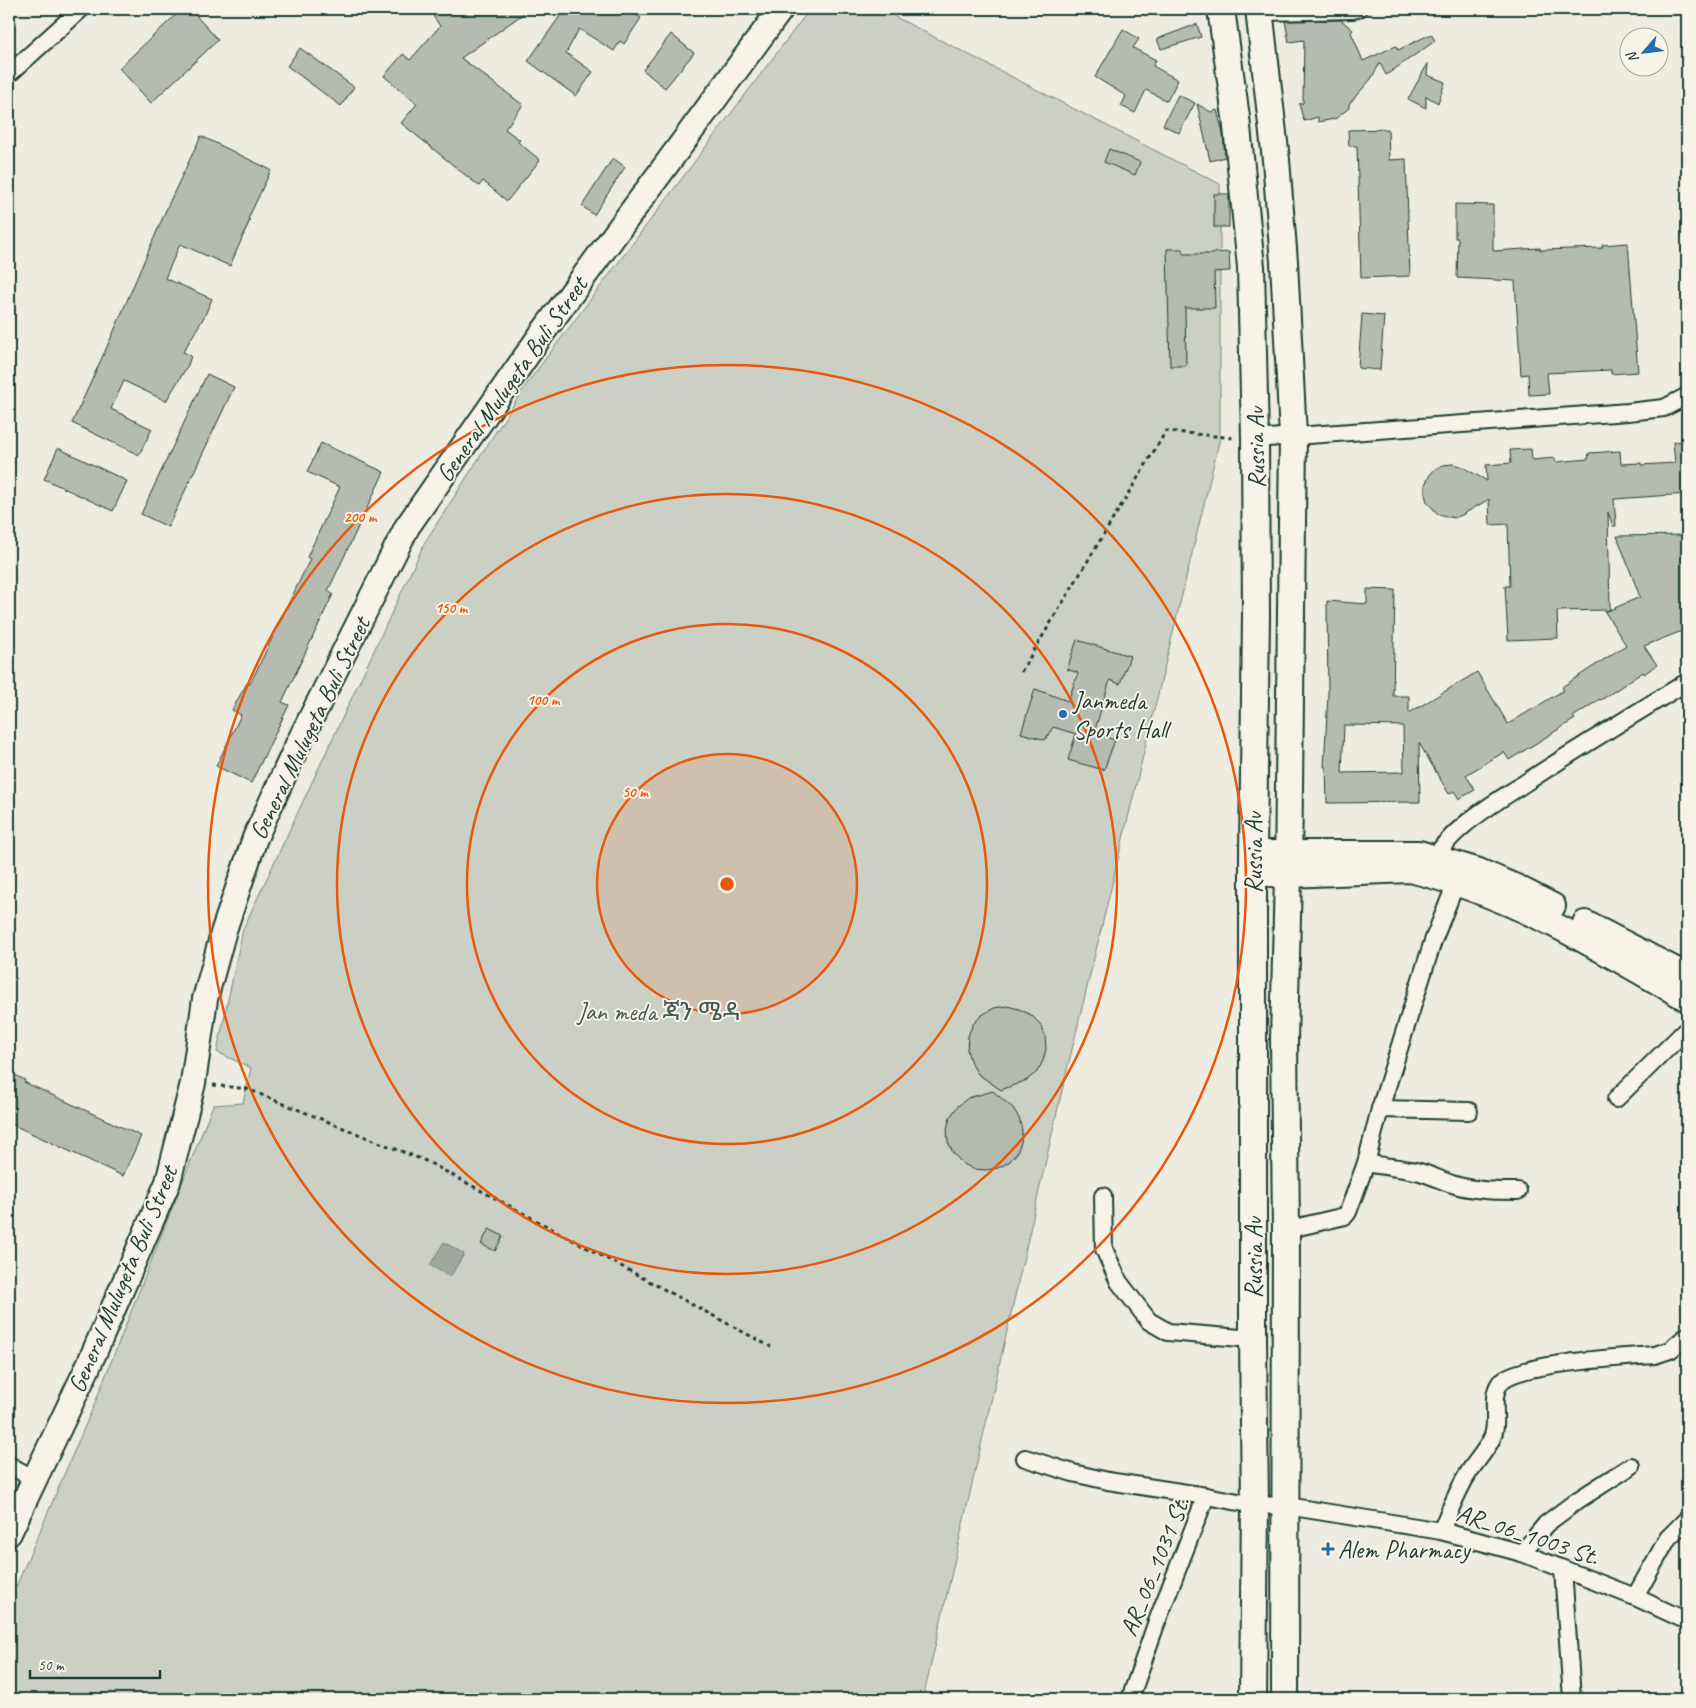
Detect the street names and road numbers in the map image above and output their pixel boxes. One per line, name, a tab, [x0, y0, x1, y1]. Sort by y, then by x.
street label: General Mulugeta Buli Street	[429, 269, 596, 488]
street label: Russia Av	[1239, 405, 1273, 489]
street label: General Mulugeta Buli Street	[242, 610, 379, 845]
street label: Russia Av	[1238, 810, 1270, 893]
street label: General Mulugeta Buli Street	[61, 1159, 186, 1398]
street label: Russia Av	[1238, 1215, 1270, 1298]
street label: AR_06_1031 St.	[1112, 1492, 1197, 1641]
street label: AR_06_1003 St.	[1453, 1497, 1603, 1573]

